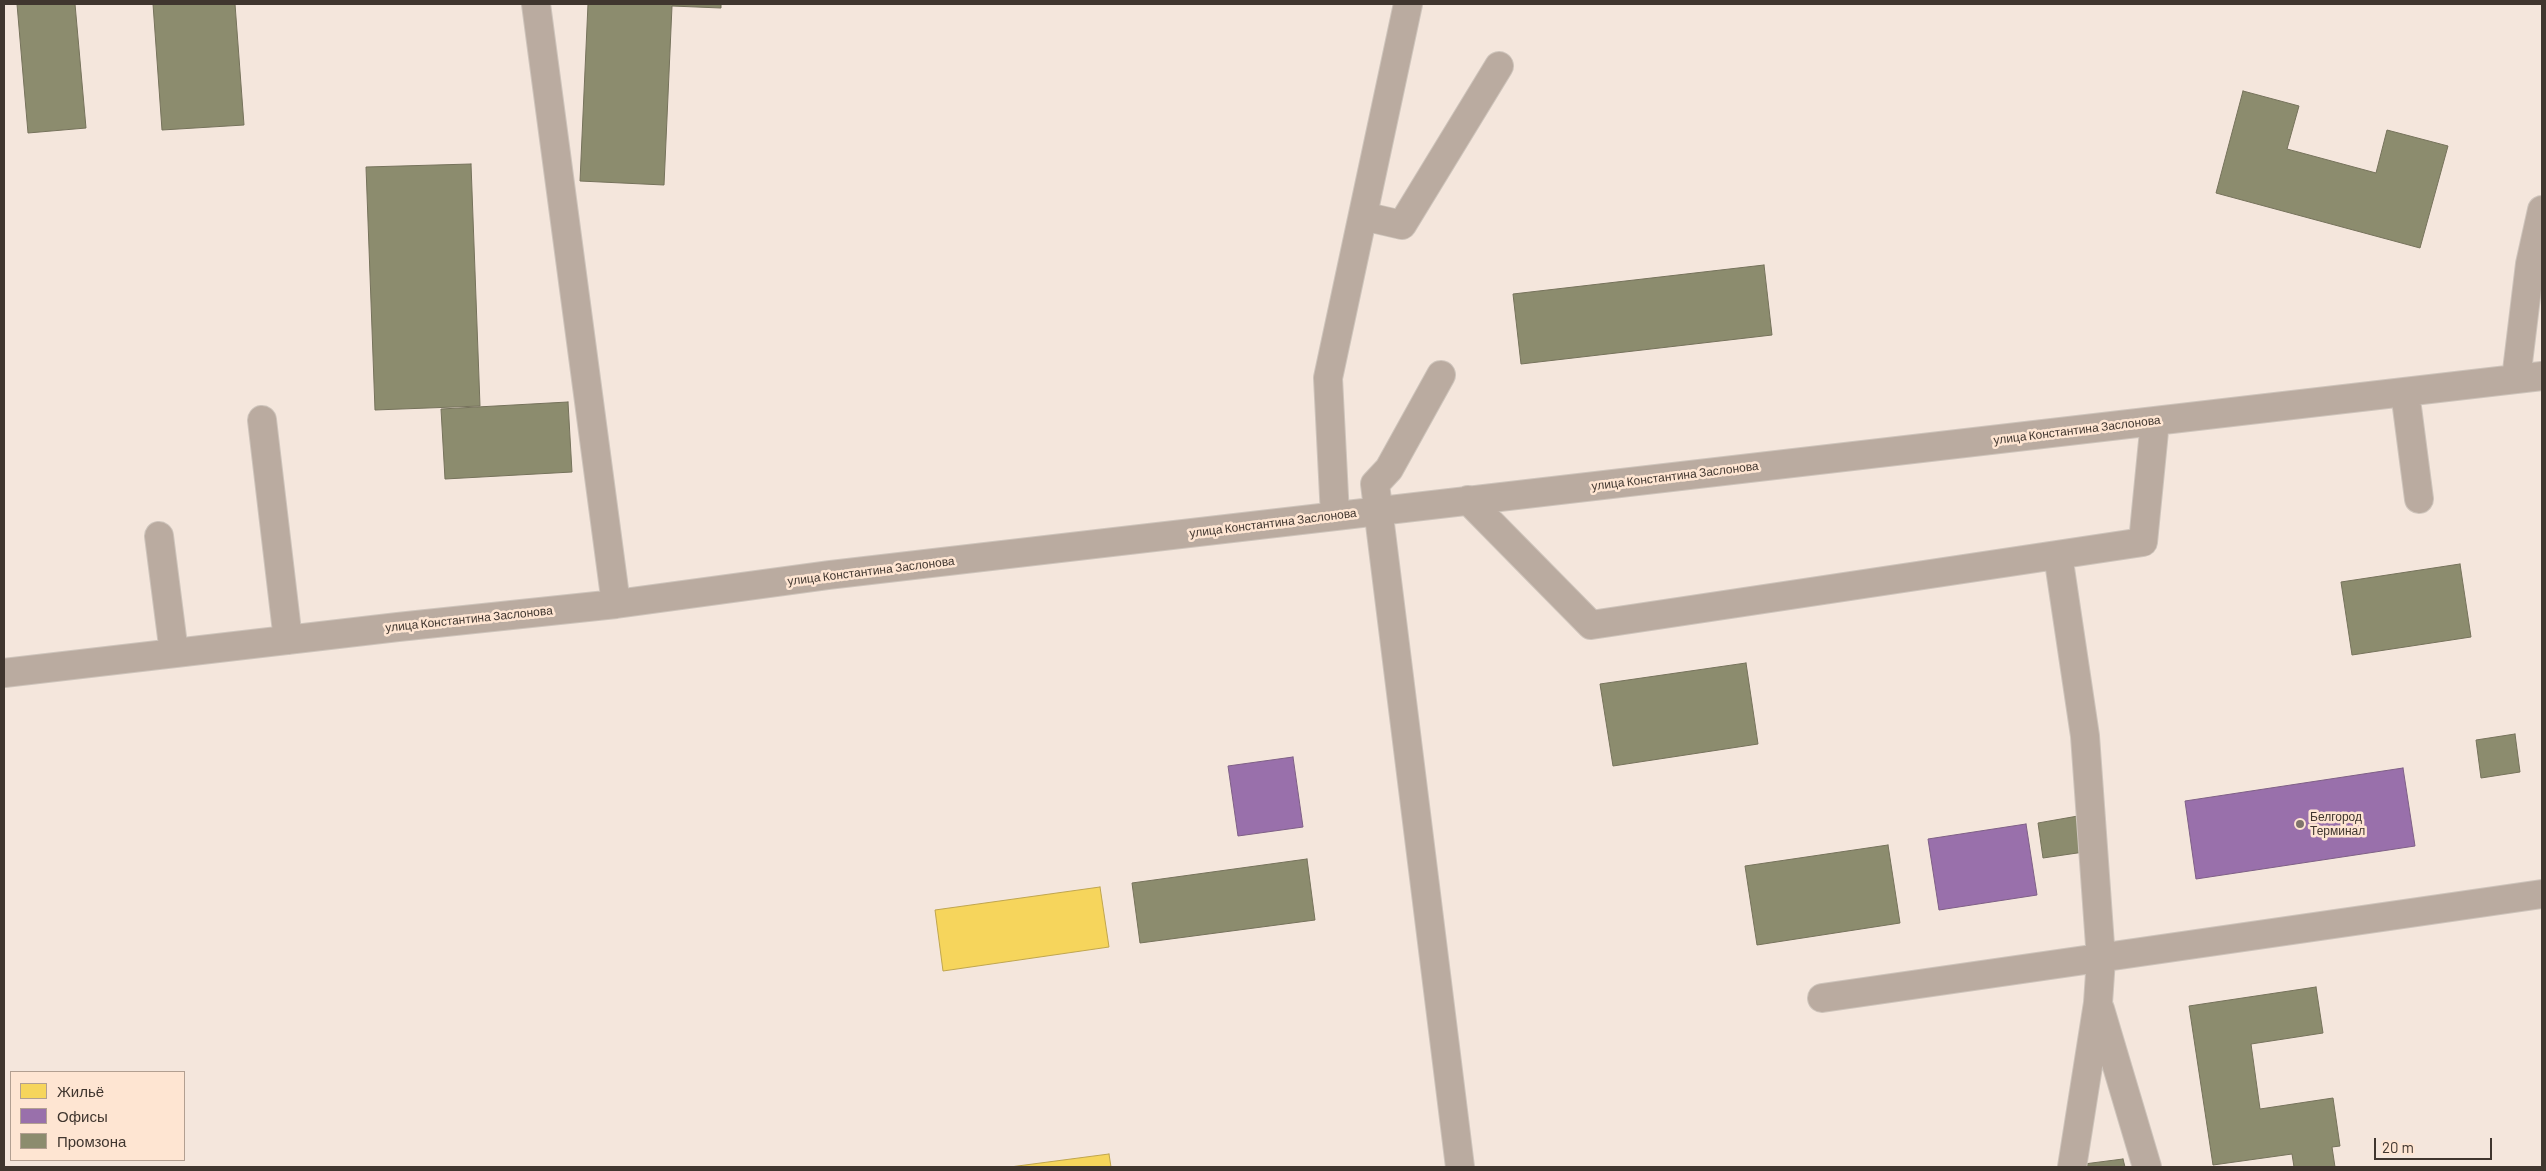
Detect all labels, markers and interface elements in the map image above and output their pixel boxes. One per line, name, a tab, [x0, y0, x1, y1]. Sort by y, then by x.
street label: улица Константина Заслонова	[1993, 413, 2161, 447]
street label: улица Константина Заслонова	[1591, 459, 1759, 493]
street label: улица Константина Заслонова	[1189, 506, 1357, 540]
street label: улица Константина Заслонова	[787, 554, 955, 588]
street label: улица Константина Заслонова	[385, 603, 553, 635]
place label: Белгород Терминал	[2310, 810, 2365, 838]
marker: Белгород Терминал	[2294, 818, 2306, 830]
legend	[10, 1071, 185, 1161]
text: Жильё	[57, 1082, 104, 1100]
text: Офисы	[57, 1107, 108, 1125]
scale bar	[2376, 1128, 2494, 1160]
text: Промзона	[57, 1132, 126, 1150]
text: 20 m	[2382, 1138, 2414, 1156]

